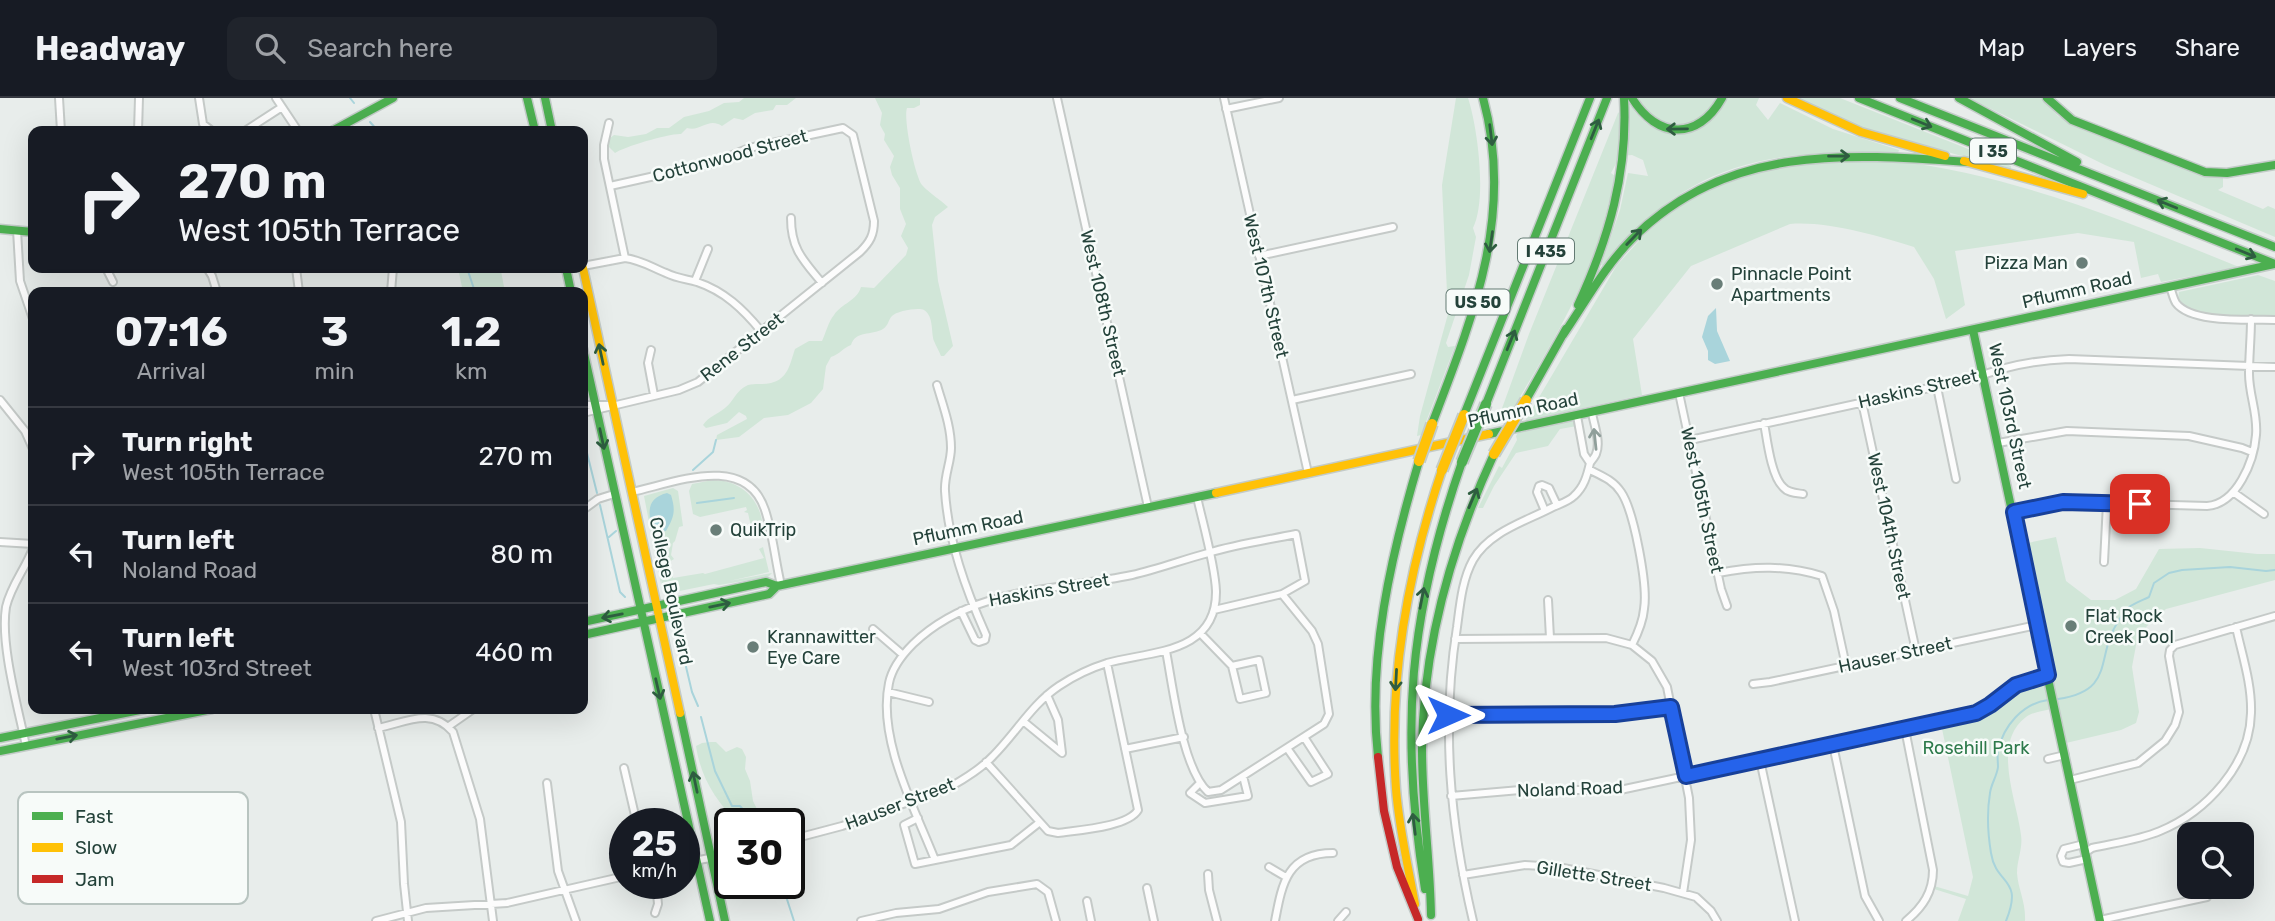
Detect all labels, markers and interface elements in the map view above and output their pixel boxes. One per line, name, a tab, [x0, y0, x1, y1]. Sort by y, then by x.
search box	[227, 17, 717, 80]
text: Headway	[35, 29, 185, 68]
icon: search	[251, 29, 289, 67]
text: Search here	[307, 33, 453, 64]
text: Map	[1978, 34, 2025, 62]
text: Layers	[2063, 34, 2137, 62]
text: Share	[2175, 34, 2240, 62]
one-way arrow	[1589, 118, 1602, 140]
one-way arrow	[1911, 118, 1932, 131]
one-way arrow	[1666, 122, 1689, 135]
one-way arrow	[1485, 124, 1498, 146]
street label: Cottonwood Street	[650, 125, 810, 187]
road number: I 35	[1970, 138, 2016, 164]
one-way arrow	[1828, 149, 1851, 162]
text: 270 m	[178, 152, 327, 210]
icon: right	[63, 154, 154, 245]
one-way arrow	[2157, 197, 2179, 210]
text: West 105th Terrace	[178, 211, 460, 249]
street label: West 107th Street	[1239, 212, 1293, 360]
street label: West 108th Street	[1075, 228, 1131, 378]
one-way arrow	[1626, 229, 1643, 246]
one-way arrow	[1485, 230, 1498, 252]
road number: I 435	[1518, 238, 1574, 264]
one-way arrow	[2235, 247, 2257, 260]
place label: Pizza Man	[1984, 252, 2068, 274]
marker: Pizza Man	[2074, 255, 2090, 271]
place label: Pinnacle Point Apartments	[1731, 263, 1851, 306]
street label: Pflumm Road	[2020, 267, 2134, 313]
marker: Pinnacle Point Apartments	[1709, 276, 1725, 292]
road number: US 50	[1446, 290, 1510, 314]
text: 07:16	[115, 307, 228, 357]
text: 3	[321, 307, 348, 357]
text: 1.2	[441, 307, 501, 357]
street label: Rene Street	[696, 308, 788, 386]
one-way arrow	[1505, 330, 1518, 351]
street label: West 103rd Street	[1984, 341, 2036, 491]
one-way arrow	[594, 343, 607, 365]
text: Arrival	[137, 357, 206, 385]
text: min	[315, 357, 354, 385]
text: km	[455, 357, 487, 385]
street label: Haskins Street	[1856, 365, 1980, 413]
street label: Pflumm Road	[1466, 388, 1580, 432]
street label: West 105th Street	[1676, 425, 1728, 575]
text: Turn right	[122, 427, 252, 458]
one-way arrow	[596, 427, 610, 450]
one-way arrow	[1589, 428, 1602, 451]
icon: right	[63, 437, 101, 475]
text: 270 m	[478, 441, 553, 472]
street label: West 104th Street	[1863, 451, 1915, 601]
text: West 105th Terrace	[122, 458, 325, 486]
pin	[2110, 474, 2170, 534]
icon: arrive	[2121, 485, 2159, 523]
one-way arrow	[1468, 487, 1481, 509]
street label: Pflumm Road	[911, 506, 1025, 550]
street label: College Boulevard	[645, 515, 697, 667]
place label: QuikTrip	[730, 519, 796, 541]
marker: QuikTrip	[708, 522, 724, 538]
text: Turn left	[122, 525, 234, 556]
icon: left	[63, 535, 101, 573]
text: 80 m	[490, 539, 553, 570]
text: Noland Road	[122, 556, 257, 584]
street label: Haskins Street	[987, 569, 1111, 611]
one-way arrow	[1416, 587, 1429, 610]
one-way arrow	[708, 598, 731, 611]
place label: Flat Rock Creek Pool	[2085, 605, 2174, 648]
one-way arrow	[601, 609, 624, 623]
marker: Flat Rock Creek Pool	[2063, 618, 2079, 634]
text: Turn left	[122, 623, 234, 654]
place label: Krannawitter Eye Care	[767, 626, 876, 669]
street label: Hauser Street	[1836, 632, 1954, 678]
icon: left	[63, 633, 101, 671]
text: 460 m	[475, 637, 553, 668]
marker: Krannawitter Eye Care	[745, 639, 761, 655]
text: West 103rd Street	[122, 654, 312, 682]
one-way arrow	[1389, 668, 1402, 691]
one-way arrow	[652, 677, 665, 700]
position arrow	[1411, 678, 1485, 752]
one-way arrow	[55, 730, 78, 744]
park label: Rosehill Park	[1922, 737, 2030, 759]
one-way arrow	[688, 771, 702, 794]
street label: Hauser Street	[842, 773, 958, 835]
street label: Noland Road	[1517, 776, 1623, 802]
legend	[18, 792, 248, 904]
text: Fast	[75, 805, 114, 828]
speed limit sign: 30	[714, 808, 805, 899]
one-way arrow	[1408, 813, 1421, 836]
map controls	[2177, 822, 2254, 899]
button: search	[2177, 822, 2254, 899]
text: 25	[632, 823, 677, 865]
text: Slow	[75, 836, 117, 859]
street label: Gillette Street	[1535, 856, 1653, 896]
text: km/h	[632, 860, 677, 882]
text: Jam	[75, 868, 114, 891]

